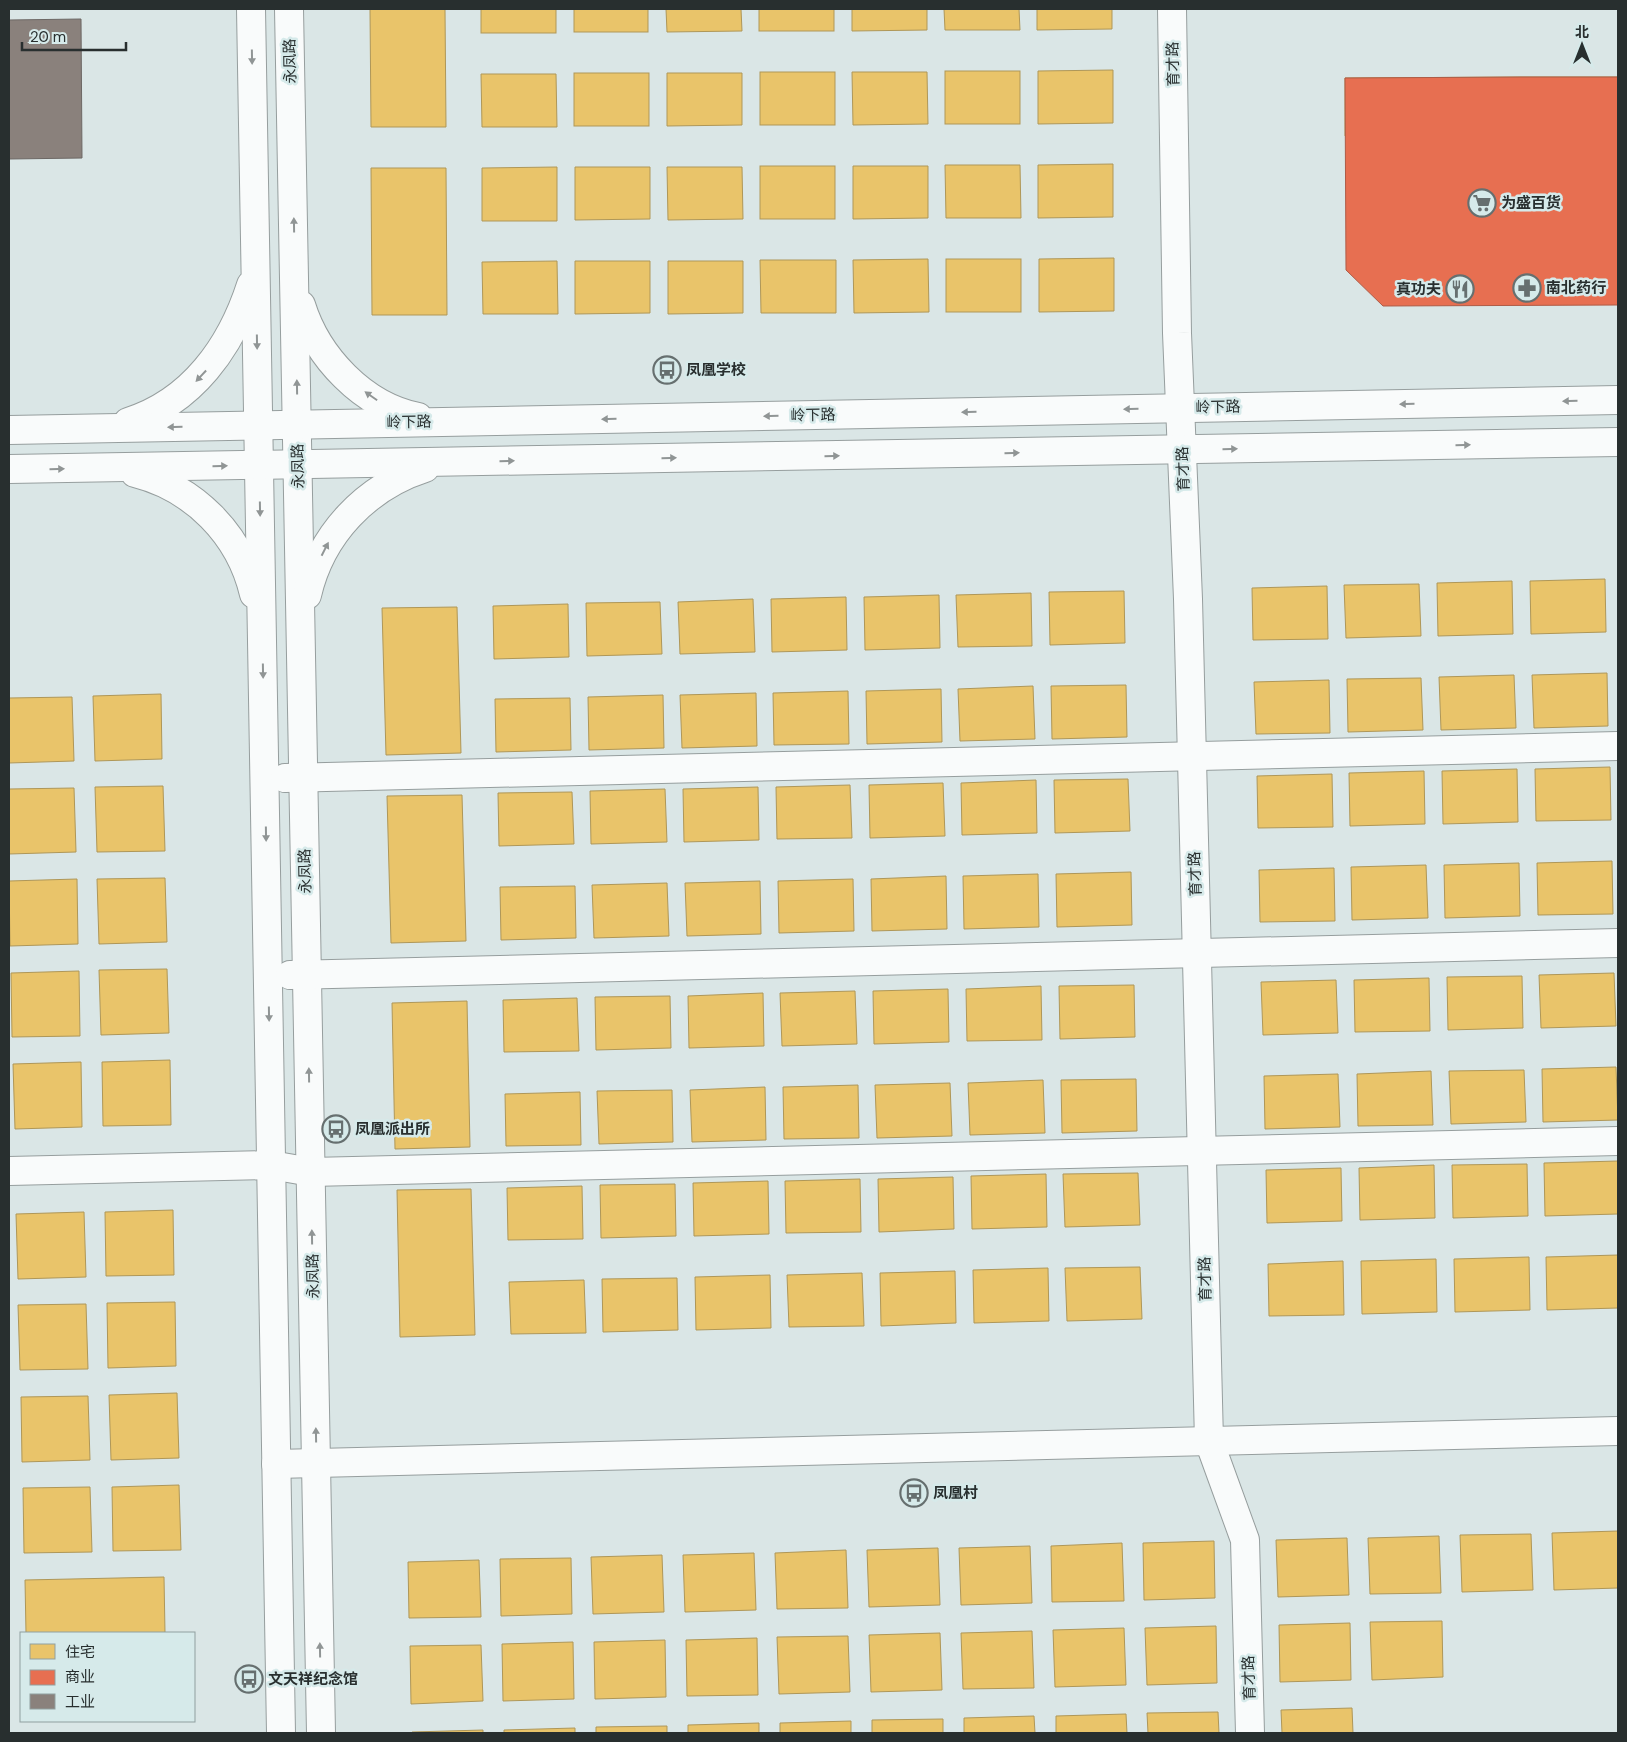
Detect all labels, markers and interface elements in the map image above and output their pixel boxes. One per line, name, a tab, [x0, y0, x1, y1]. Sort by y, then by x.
scale bar	[22, 20, 126, 52]
north arrow	[1557, 20, 1607, 70]
text: 北	[1575, 23, 1589, 41]
text: 20 m	[30, 27, 66, 47]
street label: 永凤路	[280, 38, 300, 84]
street label: 育才路	[1163, 41, 1183, 87]
one-way arrow	[248, 50, 256, 66]
supermarket icon: 为盛百货	[1467, 188, 1497, 218]
place label: 为盛百货	[1501, 193, 1561, 213]
one-way arrow	[289, 217, 297, 233]
pharmacy icon: 南北药行	[1512, 273, 1542, 303]
restaurant icon: 真功夫	[1445, 274, 1475, 304]
place label: 南北药行	[1546, 278, 1606, 298]
place label: 真功夫	[1396, 279, 1441, 299]
one-way arrow	[253, 335, 261, 351]
bus stop icon: 凤凰学校	[652, 355, 682, 385]
place label: 凤凰学校	[686, 360, 746, 380]
one-way arrow	[195, 369, 207, 381]
one-way arrow	[293, 379, 301, 395]
one-way arrow	[364, 391, 378, 401]
street label: 岭下路	[1195, 397, 1241, 417]
one-way arrow	[1561, 397, 1577, 405]
one-way arrow	[1399, 400, 1415, 408]
street label: 岭下路	[790, 405, 836, 425]
one-way arrow	[1123, 405, 1139, 413]
one-way arrow	[961, 408, 977, 416]
street label: 岭下路	[386, 412, 432, 432]
one-way arrow	[763, 412, 779, 420]
one-way arrow	[601, 415, 617, 423]
one-way arrow	[167, 423, 183, 431]
one-way arrow	[1455, 440, 1471, 448]
street label: 永凤路	[288, 443, 308, 489]
one-way arrow	[1223, 445, 1239, 453]
street label: 育才路	[1172, 446, 1194, 492]
one-way arrow	[1004, 448, 1020, 456]
one-way arrow	[824, 451, 840, 459]
one-way arrow	[662, 454, 678, 462]
one-way arrow	[499, 457, 515, 465]
one-way arrow	[212, 462, 228, 470]
one-way arrow	[50, 465, 66, 473]
one-way arrow	[256, 501, 264, 517]
one-way arrow	[321, 542, 329, 556]
one-way arrow	[259, 664, 267, 680]
one-way arrow	[262, 826, 270, 842]
street label: 永凤路	[295, 848, 315, 894]
street label: 育才路	[1184, 851, 1206, 897]
one-way arrow	[265, 1006, 273, 1022]
one-way arrow	[305, 1066, 313, 1082]
bus stop icon: 凤凰派出所	[321, 1114, 351, 1144]
place label: 凤凰派出所	[355, 1119, 430, 1139]
one-way arrow	[308, 1229, 316, 1245]
street label: 永凤路	[303, 1253, 323, 1299]
street label: 育才路	[1195, 1256, 1215, 1302]
one-way arrow	[312, 1426, 320, 1442]
bus stop icon: 凤凰村	[899, 1478, 929, 1508]
place label: 凤凰村	[933, 1483, 978, 1503]
legend	[20, 1632, 195, 1722]
one-way arrow	[315, 1641, 323, 1657]
text: 住宅	[65, 1642, 95, 1662]
street label: 育才路	[1238, 1655, 1260, 1701]
bus stop icon: 文天祥纪念馆	[234, 1664, 264, 1694]
text: 商业	[65, 1667, 95, 1687]
place label: 文天祥纪念馆	[268, 1669, 358, 1689]
text: 工业	[65, 1692, 95, 1712]

